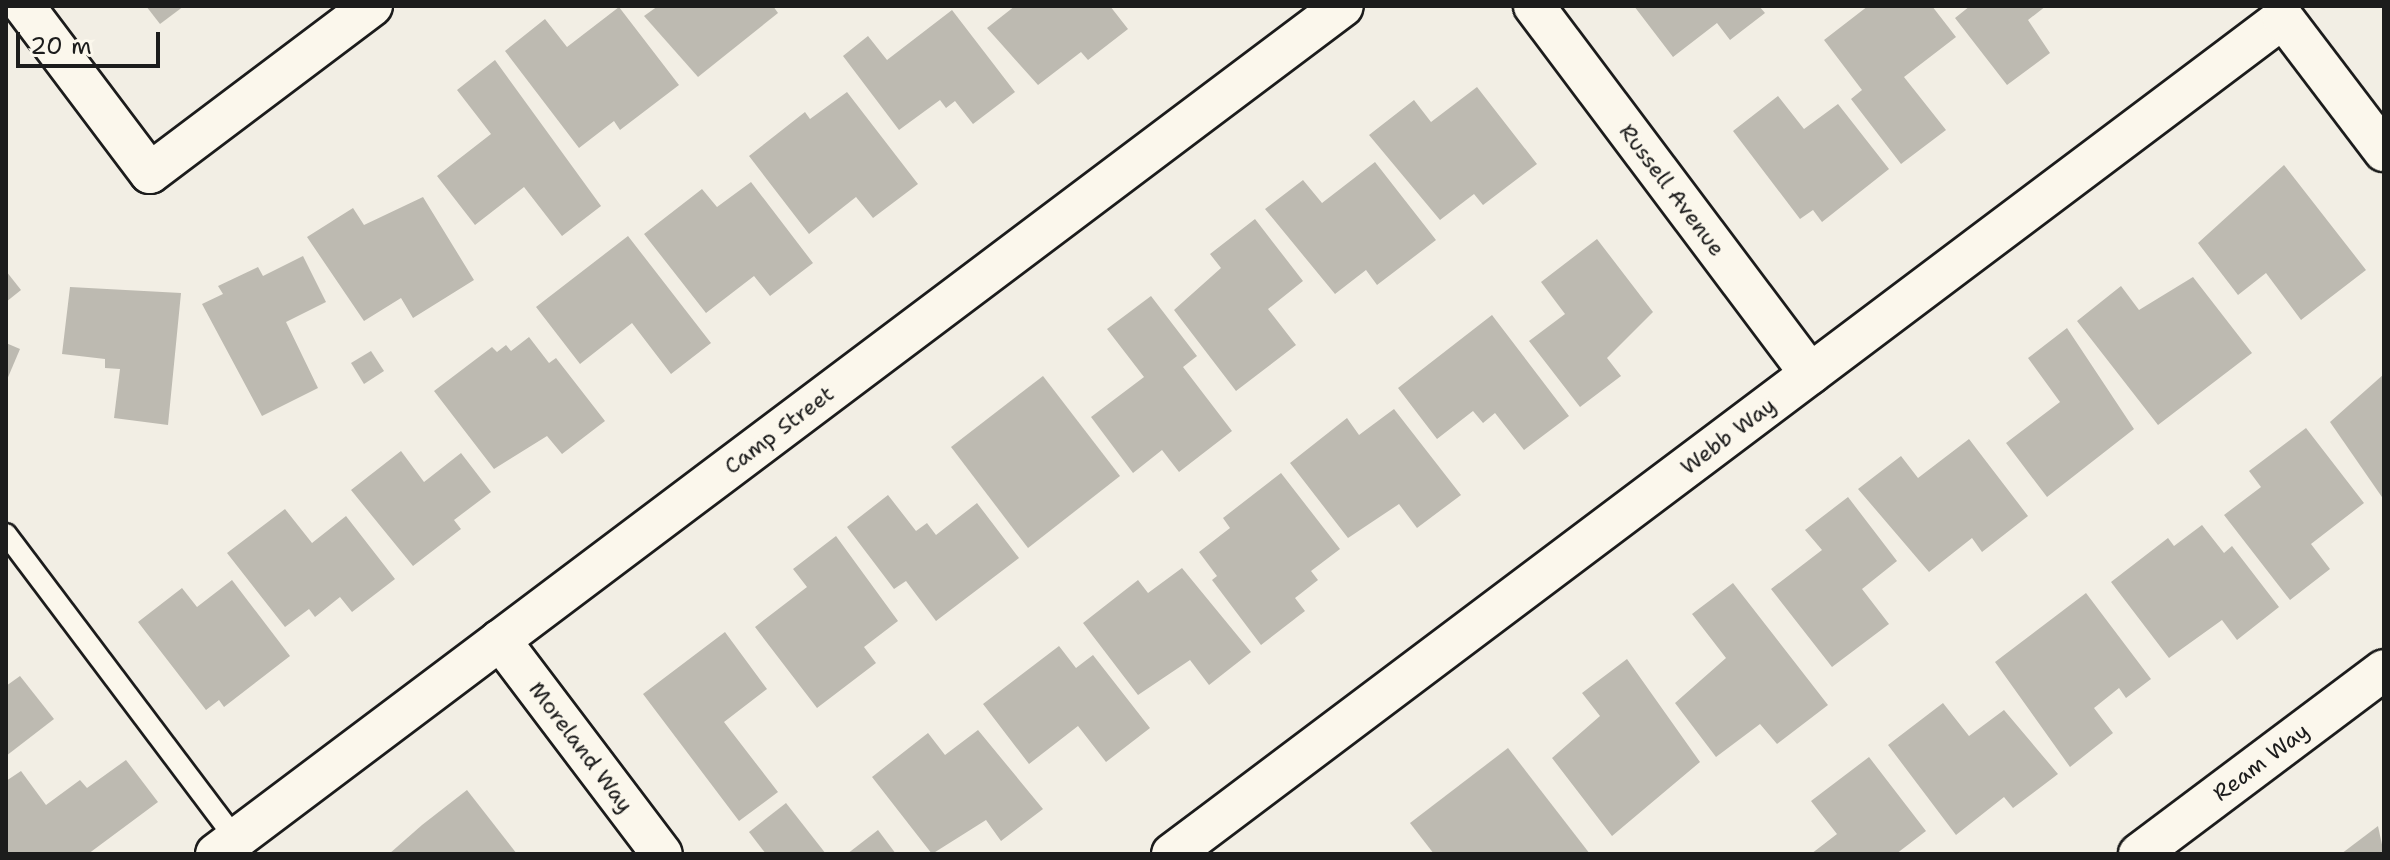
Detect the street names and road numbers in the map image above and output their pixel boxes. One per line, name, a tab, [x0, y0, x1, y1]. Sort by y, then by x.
street label: Russell Avenue	[1614, 119, 1730, 261]
street label: Camp Street	[719, 380, 839, 480]
street label: Webb Way	[1675, 392, 1781, 480]
street label: Moreland Way	[523, 676, 639, 818]
street label: Ream Way	[2208, 717, 2314, 807]

